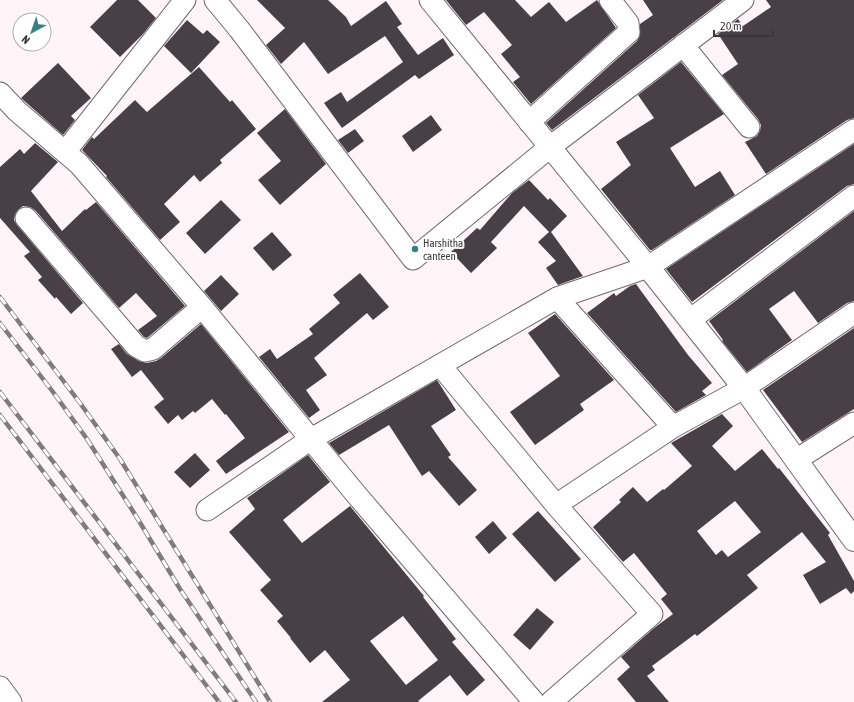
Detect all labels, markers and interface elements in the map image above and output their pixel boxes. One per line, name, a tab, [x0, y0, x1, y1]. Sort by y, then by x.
north arrow	[12, 12, 52, 52]
scale bar	[714, 12, 773, 38]
text: 20 m	[720, 19, 742, 33]
text: N	[19, 33, 32, 46]
place label: Harshitha canteen	[423, 237, 463, 262]
marker: Harshitha canteen	[410, 244, 420, 254]

